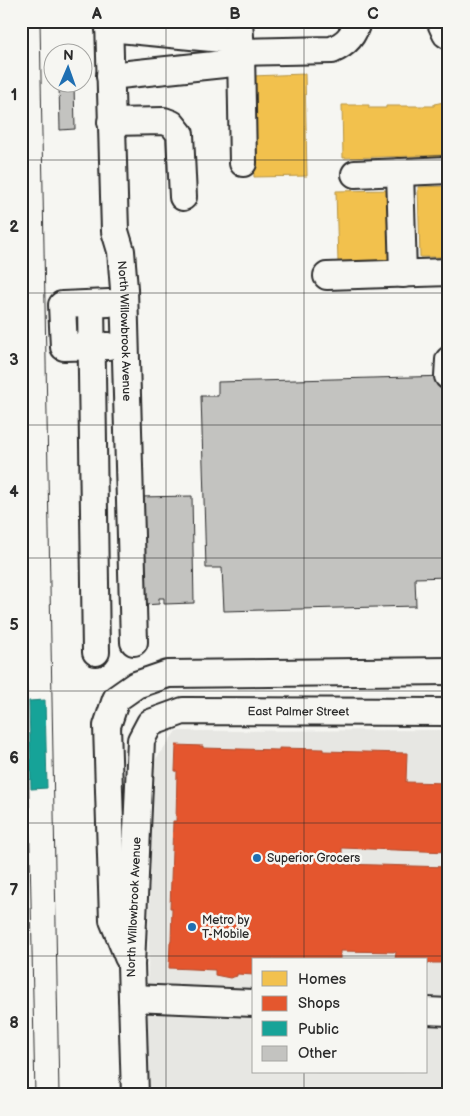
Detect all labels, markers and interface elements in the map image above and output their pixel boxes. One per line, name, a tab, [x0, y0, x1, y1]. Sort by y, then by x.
text: A	[91, 5, 102, 24]
text: B	[229, 5, 241, 24]
text: C	[367, 5, 379, 24]
north arrow	[42, 42, 92, 92]
text: N	[63, 47, 74, 64]
text: 1	[11, 86, 17, 105]
text: 2	[9, 218, 19, 237]
street label: North Willowbrook Avenue	[114, 260, 135, 401]
text: 3	[9, 351, 19, 370]
text: 4	[9, 483, 19, 502]
text: 5	[9, 616, 19, 635]
street label: East Palmer Street	[248, 704, 349, 719]
text: 6	[9, 749, 19, 768]
street label: North Willowbrook Avenue	[123, 837, 144, 978]
place label: Superior Grocers	[267, 851, 360, 866]
marker: Superior Grocers	[251, 852, 263, 864]
text: 7	[10, 881, 19, 900]
place label: Metro by T-Mobile	[202, 913, 250, 942]
marker: Metro by T-Mobile	[186, 921, 198, 933]
legend	[252, 958, 428, 1074]
text: Homes	[298, 970, 347, 989]
text: Shops	[298, 994, 341, 1013]
text: 8	[9, 1014, 19, 1033]
text: Public	[298, 1020, 339, 1039]
text: Other	[298, 1044, 337, 1063]

